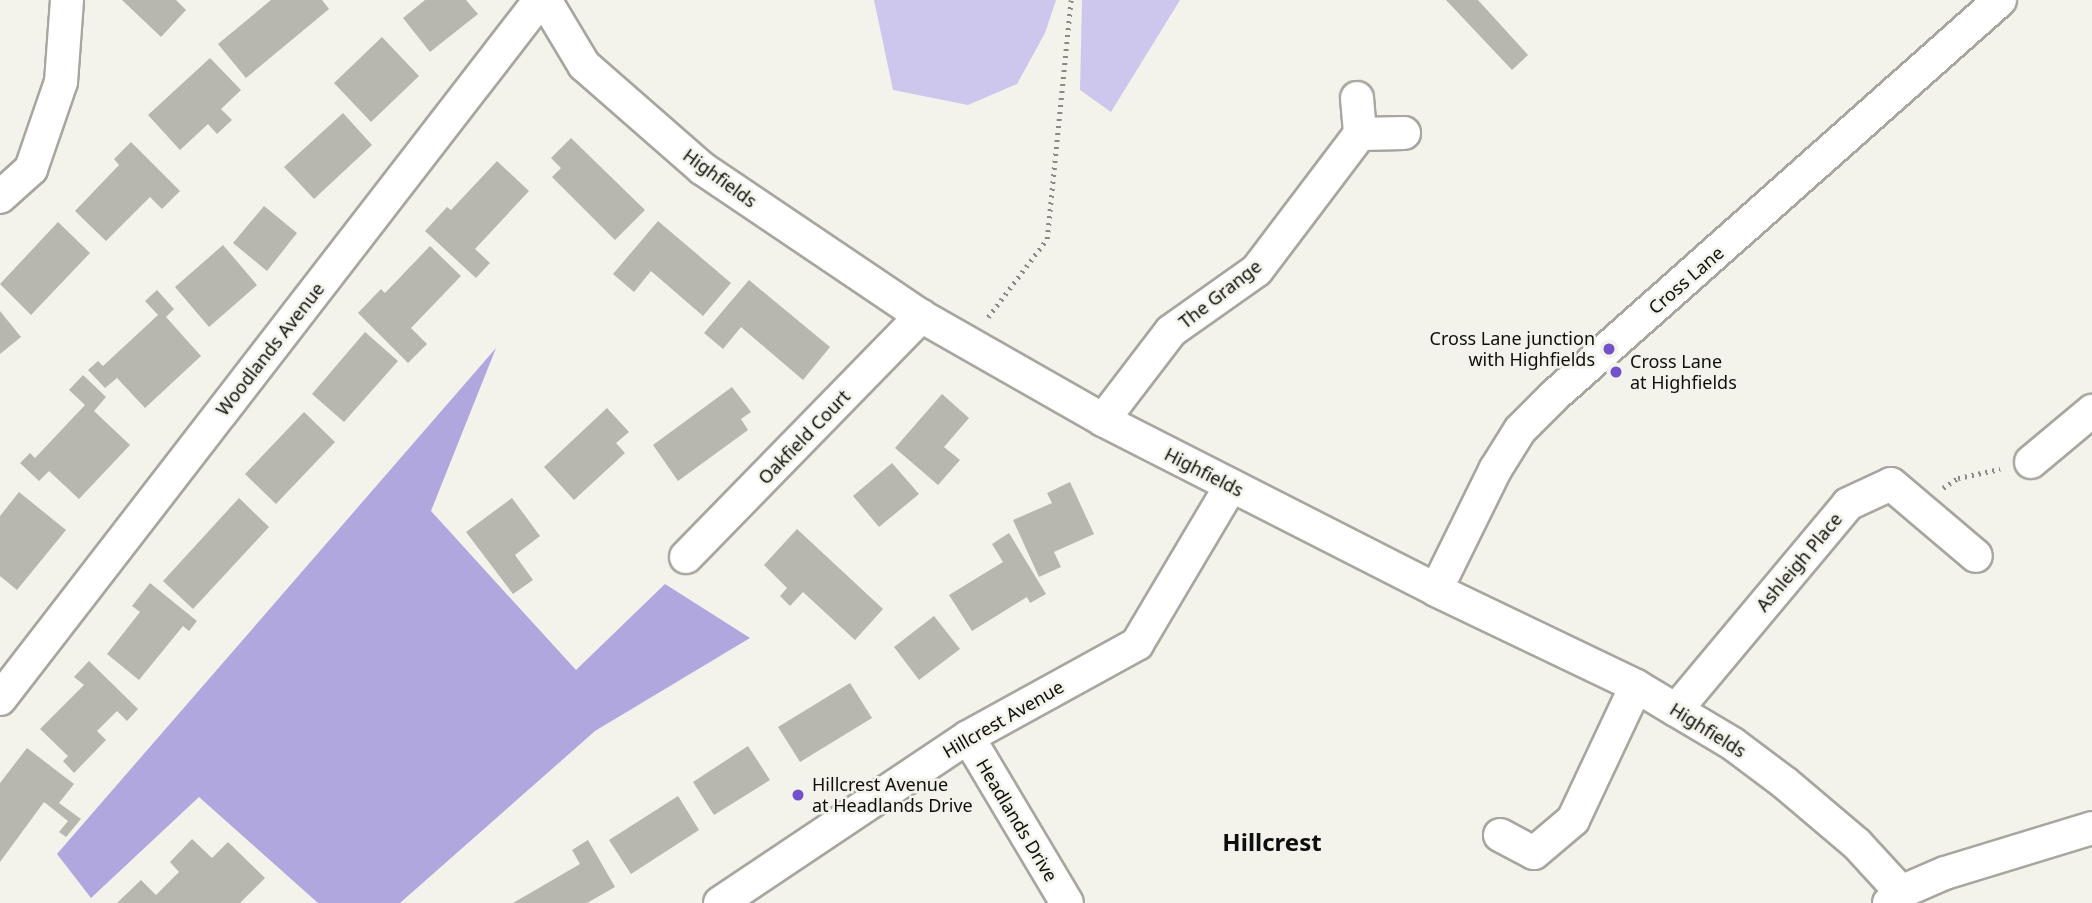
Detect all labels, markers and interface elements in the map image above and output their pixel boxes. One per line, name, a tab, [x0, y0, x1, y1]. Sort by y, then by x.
street label: Highfields	[679, 144, 761, 212]
street label: Cross Lane	[1644, 242, 1728, 318]
street label: The Grange	[1175, 255, 1265, 333]
street label: Woodlands Avenue	[211, 278, 329, 420]
place label: Cross Lane junction with Highfields	[1430, 328, 1595, 370]
marker: Cross Lane junction with Highfields	[1601, 341, 1617, 357]
place label: Cross Lane at Highfields	[1630, 351, 1737, 394]
marker: Cross Lane at Highfields	[1608, 364, 1624, 380]
street label: Oakfield Court	[754, 385, 854, 489]
street label: Highfields	[1161, 443, 1247, 501]
street label: Ashleigh Place	[1752, 508, 1846, 616]
street label: Hillcrest Avenue	[939, 676, 1067, 762]
street label: Highfields	[1666, 698, 1750, 762]
street label: Headlands Drive	[972, 755, 1062, 885]
place label: Hillcrest Avenue at Headlands Drive	[812, 774, 973, 816]
marker: Hillcrest Avenue at Headlands Drive	[790, 787, 806, 803]
district label: Hillcrest	[1222, 828, 1322, 856]

